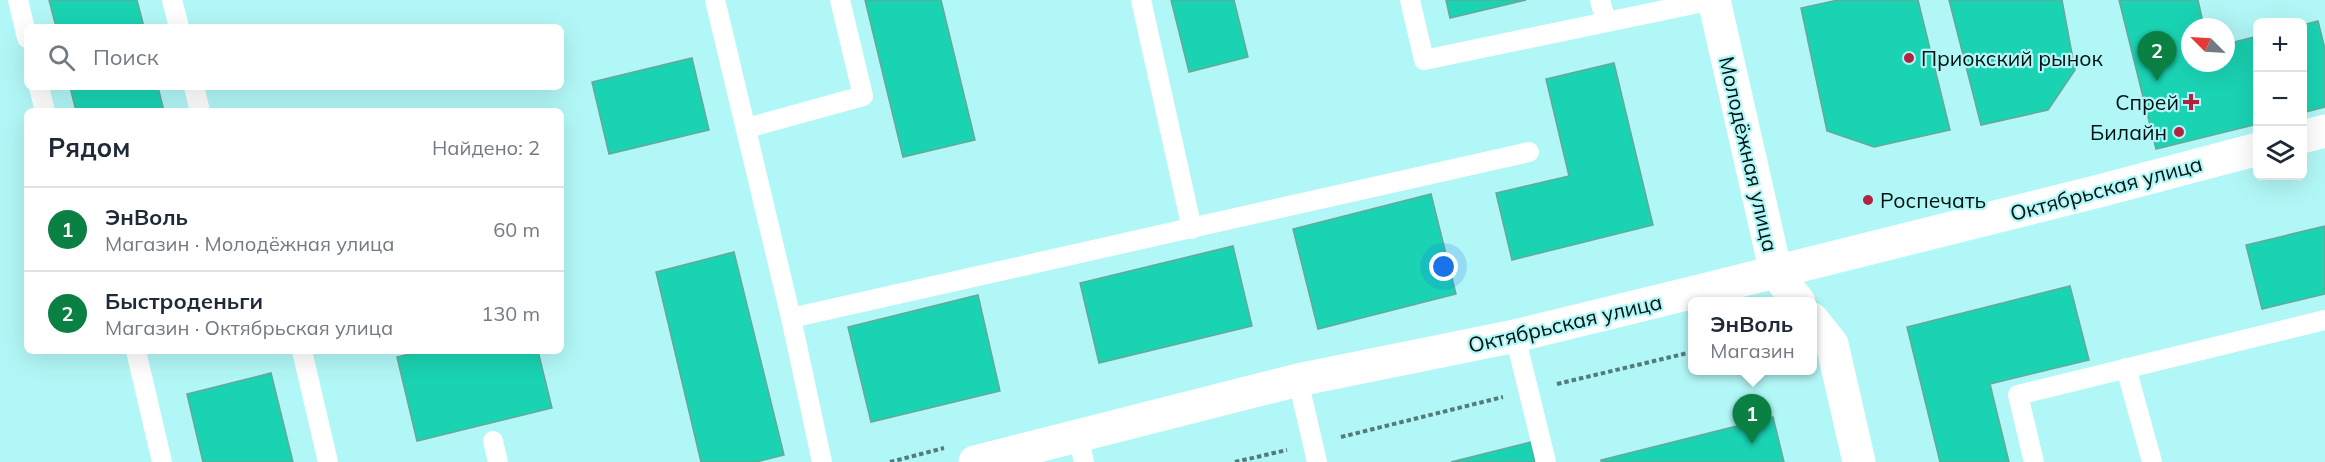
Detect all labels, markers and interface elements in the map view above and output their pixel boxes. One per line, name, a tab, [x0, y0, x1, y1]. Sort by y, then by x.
north arrow	[2181, 18, 2235, 72]
map controls	[2253, 18, 2307, 180]
button: +	[2253, 18, 2307, 72]
search box	[24, 24, 564, 90]
pin: 2	[2138, 32, 2176, 81]
icon: search	[45, 41, 78, 74]
text: Поиск	[93, 43, 159, 71]
place label: Приокский рынок	[1921, 45, 2103, 71]
marker: Приокский рынок	[1902, 51, 1916, 65]
street label: Молодёжная улица	[1714, 54, 1784, 254]
button: −	[2253, 72, 2307, 126]
place label: Спрей	[2115, 89, 2179, 115]
marker: Спрей	[2184, 95, 2198, 109]
place label: Билайн	[2090, 119, 2167, 145]
marker: Билайн	[2172, 125, 2186, 139]
button: layers	[2253, 126, 2307, 180]
text: Рядом	[48, 131, 131, 164]
text: Найдено: 2	[432, 135, 540, 160]
street label: Октябрьская улица	[2007, 150, 2205, 226]
place label: Роспечать	[1880, 187, 1986, 213]
marker: Роспечать	[1861, 193, 1875, 207]
text: ЭнВоль	[105, 203, 188, 231]
text: 1	[62, 217, 74, 242]
text: 60 m	[493, 217, 540, 242]
text: Магазин · Молодёжная улица	[105, 231, 395, 256]
your location	[1429, 252, 1458, 281]
text: Быстроденьги	[105, 287, 263, 315]
street label: Октябрьская улица	[1466, 288, 1664, 358]
popup	[1688, 297, 1817, 375]
text: 2	[62, 301, 74, 326]
text: 130 m	[481, 301, 540, 326]
text: ЭнВоль	[1710, 310, 1793, 338]
text: Магазин · Октябрьская улица	[105, 315, 393, 340]
text: Магазин	[1710, 338, 1795, 363]
pin: 1	[1732, 394, 1772, 444]

